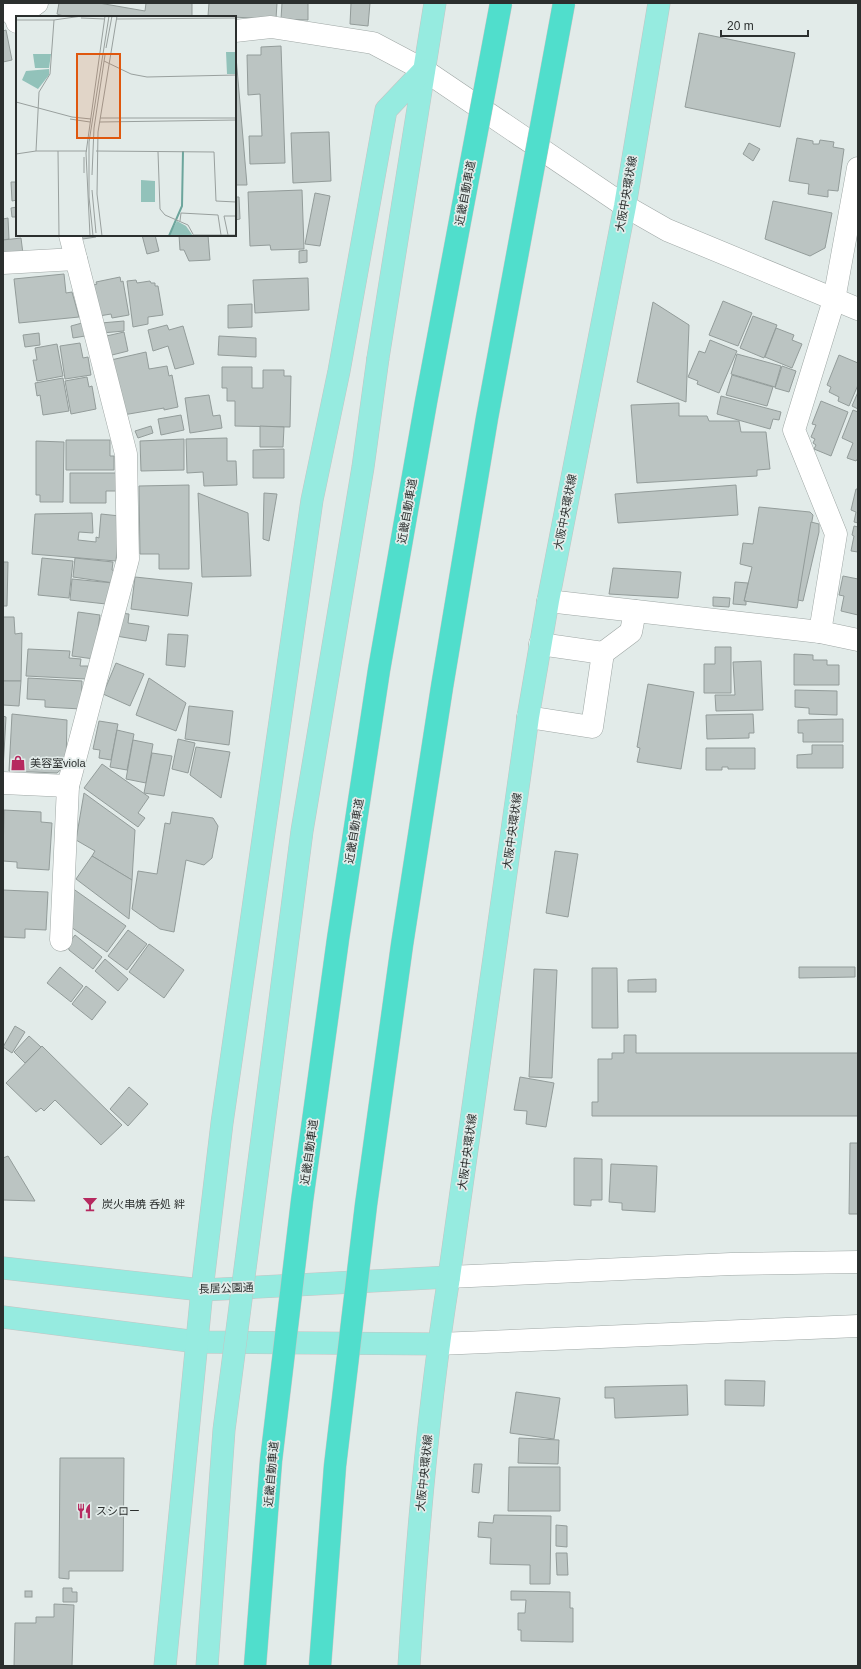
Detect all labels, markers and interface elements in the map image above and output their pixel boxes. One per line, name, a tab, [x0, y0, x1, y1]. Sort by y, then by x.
scale bar	[721, 12, 808, 38]
inset map	[16, 16, 236, 236]
text: 20 m	[727, 19, 754, 33]
street label: 大阪中央環状線	[613, 155, 639, 233]
street label: 近畿自動車道	[453, 159, 477, 227]
street label: 大阪中央環状線	[552, 473, 578, 551]
street label: 近畿自動車道	[395, 477, 419, 545]
shop icon: 美容室viola	[9, 754, 27, 772]
place label: 美容室viola	[30, 757, 87, 769]
street label: 大阪中央環状線	[501, 792, 523, 870]
street label: 近畿自動車道	[343, 797, 365, 865]
street label: 大阪中央環状線	[456, 1113, 478, 1191]
street label: 近畿自動車道	[298, 1118, 320, 1186]
bar icon: 炭火串焼 呑処 絆	[81, 1195, 99, 1213]
place label: 炭火串焼 呑処 絆	[102, 1198, 185, 1210]
street label: 長居公園通	[198, 1281, 254, 1295]
street label: 大阪中央環状線	[414, 1434, 434, 1512]
street label: 近畿自動車道	[262, 1441, 280, 1507]
restaurant icon: スシロー	[75, 1502, 93, 1520]
place label: スシロー	[96, 1505, 140, 1517]

